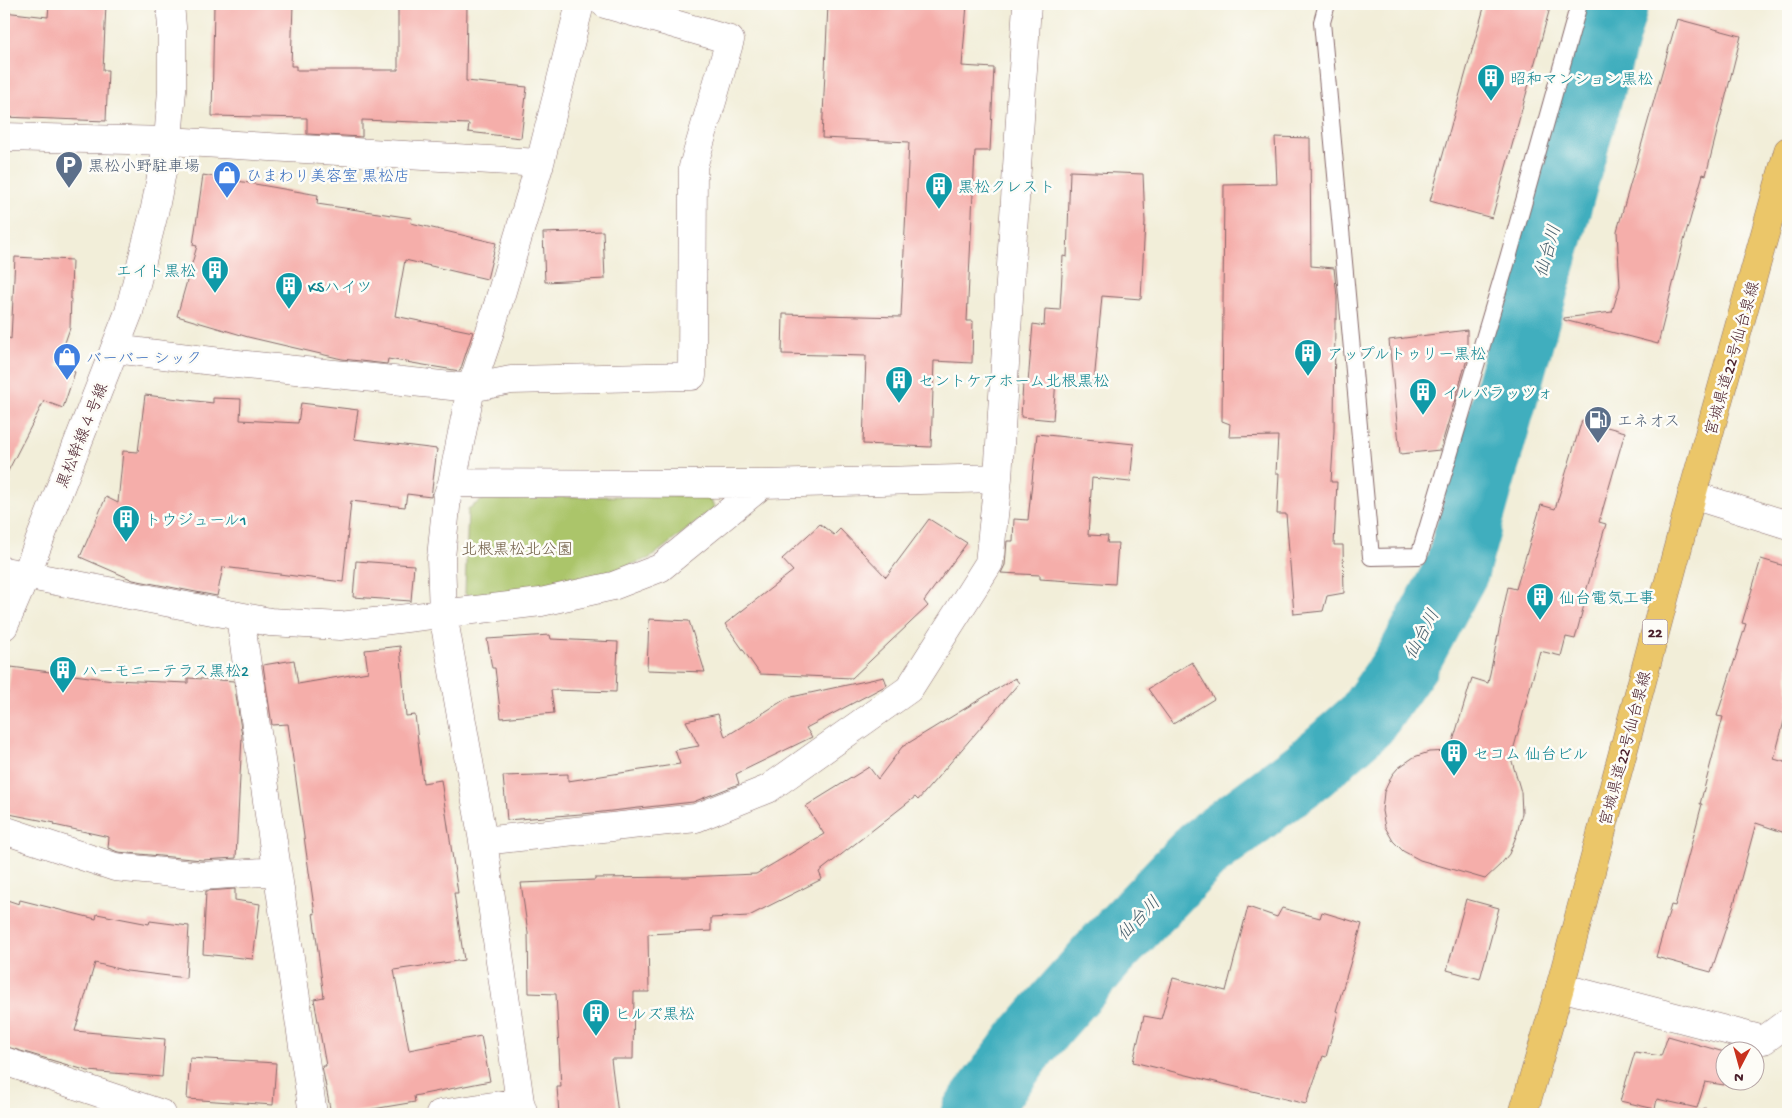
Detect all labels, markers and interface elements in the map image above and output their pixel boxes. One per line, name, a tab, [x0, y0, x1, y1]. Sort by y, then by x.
building icon: 昭和マンション黒松	[1476, 63, 1506, 102]
place label: 昭和マンション黒松	[1510, 71, 1653, 91]
parking icon: 黒松小野駐車場	[54, 150, 84, 189]
place label: 黒松小野駐車場	[88, 158, 200, 178]
shop icon: ひまわり美容室 黒松店	[212, 160, 242, 199]
place label: ひまわり美容室 黒松店	[246, 168, 410, 188]
building icon: 黒松クレスト	[924, 171, 954, 210]
place label: 黒松クレスト	[958, 179, 1055, 199]
water label: 仙台川	[1531, 223, 1567, 281]
building icon: エイト黒松	[200, 255, 230, 294]
place label: エイト黒松	[116, 263, 196, 283]
building icon: KSハイツ	[274, 271, 304, 310]
street label: 宮城県道22号仙台泉線	[1701, 279, 1766, 438]
place label: KSハイツ	[308, 280, 372, 299]
building icon: アップルトゥリー黒松	[1293, 338, 1323, 377]
shop icon: バーバー シック	[52, 342, 82, 381]
place label: アップルトゥリー黒松	[1327, 346, 1486, 366]
place label: バーバー シック	[86, 351, 202, 370]
building icon: セントケアホーム北根黒松	[884, 365, 914, 404]
place label: セントケアホーム北根黒松	[918, 373, 1109, 393]
building icon: イルパラッツォ	[1408, 377, 1438, 416]
street label: 黒松幹線４号線	[53, 380, 114, 492]
place label: イルパラッツォ	[1442, 386, 1553, 405]
fuel station icon: エネオス	[1583, 405, 1613, 444]
place label: エネオス	[1617, 414, 1680, 433]
building icon: トウジュール1	[111, 504, 141, 543]
place label: トウジュール1	[145, 512, 247, 532]
park label: 北根黒松北公園	[461, 541, 573, 561]
building icon: 仙台電気工事	[1525, 582, 1555, 621]
place label: 仙台電気工事	[1559, 589, 1655, 610]
water label: 仙台川	[1400, 606, 1445, 664]
road number: 22	[1642, 620, 1668, 644]
building icon: ハーモニーテラス黒松2	[48, 655, 78, 694]
place label: ハーモニーテラス黒松2	[82, 663, 249, 683]
street label: 宮城県道22号仙台泉線	[1596, 669, 1657, 828]
building icon: セコム 仙台ビル	[1439, 738, 1469, 777]
place label: セコム 仙台ビル	[1473, 745, 1588, 766]
water label: 仙台川	[1113, 892, 1166, 946]
building icon: ヒルズ黒松	[581, 998, 611, 1037]
place label: ヒルズ黒松	[615, 1006, 695, 1026]
north arrow	[1714, 1040, 1764, 1090]
text: N	[1733, 1068, 1744, 1085]

